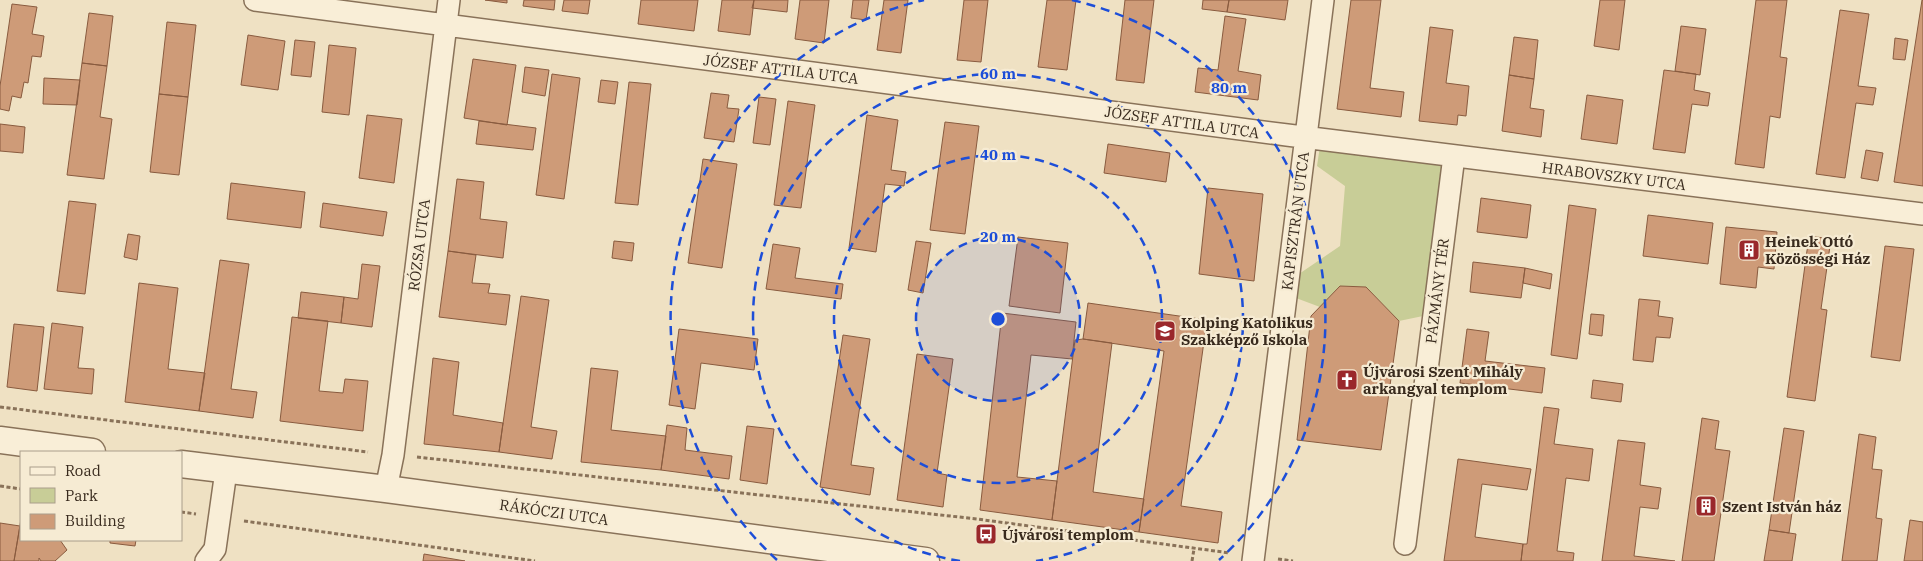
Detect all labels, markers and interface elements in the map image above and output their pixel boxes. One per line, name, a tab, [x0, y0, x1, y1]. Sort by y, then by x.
street label: JÓZSEF ATTILA UTCA	[702, 50, 860, 88]
text: 60 m	[980, 64, 1016, 83]
text: 80 m	[1211, 78, 1247, 97]
street label: JÓZSEF ATTILA UTCA	[1103, 102, 1261, 142]
text: 40 m	[980, 145, 1016, 164]
street label: KAPISZTRÁN UTCA	[1277, 150, 1313, 292]
street label: HRABOVSZKY UTCA	[1541, 158, 1688, 194]
street label: RÓZSA UTCA	[404, 197, 434, 292]
text: 20 m	[980, 227, 1016, 246]
place label: Heinek Ottó Közösségi Ház	[1765, 232, 1871, 268]
street label: PÁZMÁNY TÉR	[1421, 237, 1453, 345]
building icon: Heinek Ottó Közösségi Ház	[1737, 238, 1761, 262]
centre of rings	[989, 310, 1007, 328]
place label: Kolping Katolikus Szakképző Iskola	[1181, 313, 1313, 349]
school or university icon: Kolping Katolikus Szakképző Iskola	[1153, 319, 1177, 343]
place label: Újvárosi Szent Mihály arkangyal templom	[1363, 362, 1523, 398]
church icon: Újvárosi Szent Mihály arkangyal templom	[1335, 368, 1359, 392]
legend	[20, 451, 182, 541]
text: Road	[65, 461, 101, 480]
text: Park	[65, 486, 98, 505]
building icon: Szent István ház	[1694, 494, 1718, 518]
street label: RÁKÓCZI UTCA	[498, 495, 610, 529]
place label: Szent István ház	[1722, 497, 1842, 516]
text: Building	[65, 511, 125, 530]
bus stop icon: Újvárosi templom	[974, 522, 998, 546]
place label: Újvárosi templom	[1002, 525, 1134, 544]

